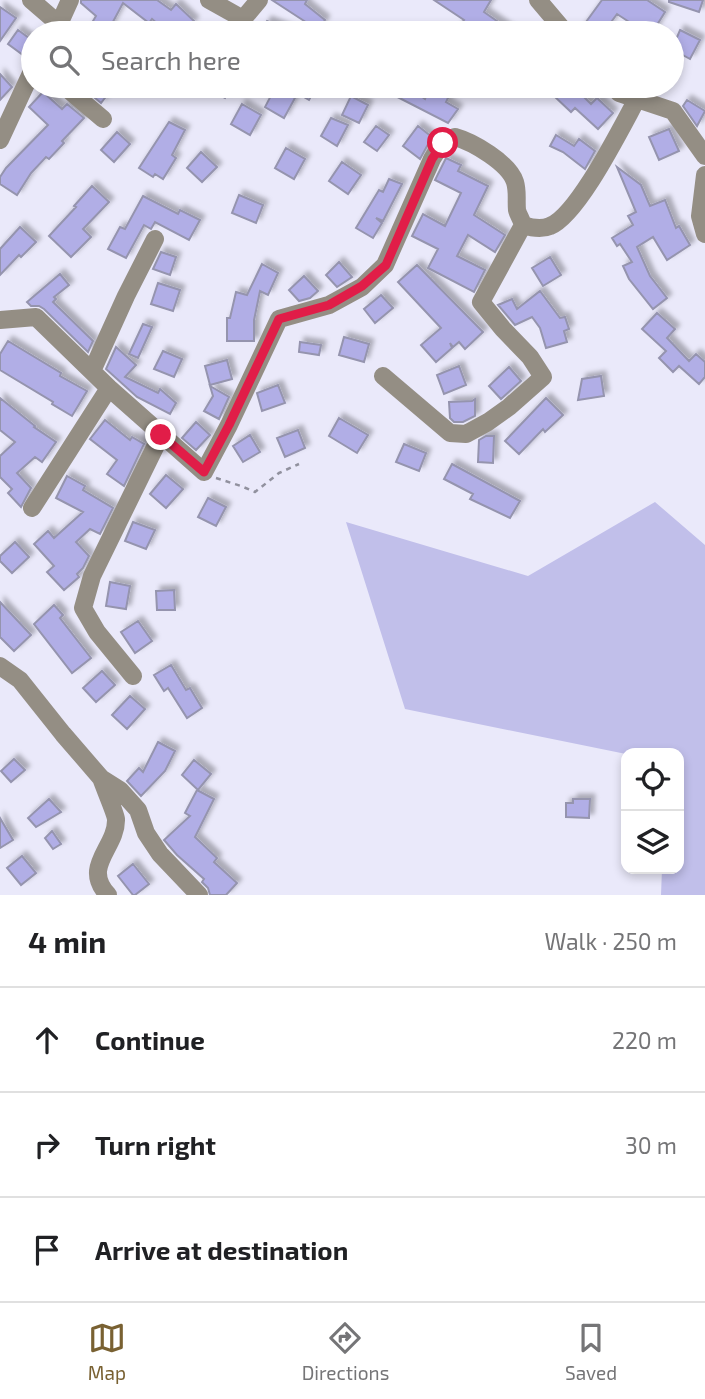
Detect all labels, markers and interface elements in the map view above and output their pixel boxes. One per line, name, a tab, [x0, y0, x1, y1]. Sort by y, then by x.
search box	[21, 21, 684, 98]
icon: search	[45, 41, 83, 79]
text: Search here	[101, 44, 241, 75]
route start	[427, 127, 458, 158]
route end	[145, 419, 176, 450]
map controls	[621, 748, 684, 874]
button: locate	[621, 748, 684, 811]
button: layers	[621, 811, 684, 874]
text: 4 min	[28, 923, 106, 959]
text: Walk · 250 m	[544, 927, 677, 955]
icon: ahead	[28, 1021, 66, 1059]
text: Continue	[95, 1024, 205, 1055]
text: 220 m	[612, 1026, 677, 1054]
icon: right	[28, 1126, 66, 1164]
text: Turn right	[95, 1129, 216, 1160]
text: 30 m	[625, 1131, 677, 1159]
icon: arrive	[28, 1231, 66, 1269]
text: Arrive at destination	[95, 1234, 348, 1265]
tab: Map	[88, 1319, 126, 1384]
tab: Directions	[302, 1319, 389, 1384]
tab: Saved	[565, 1319, 617, 1384]

